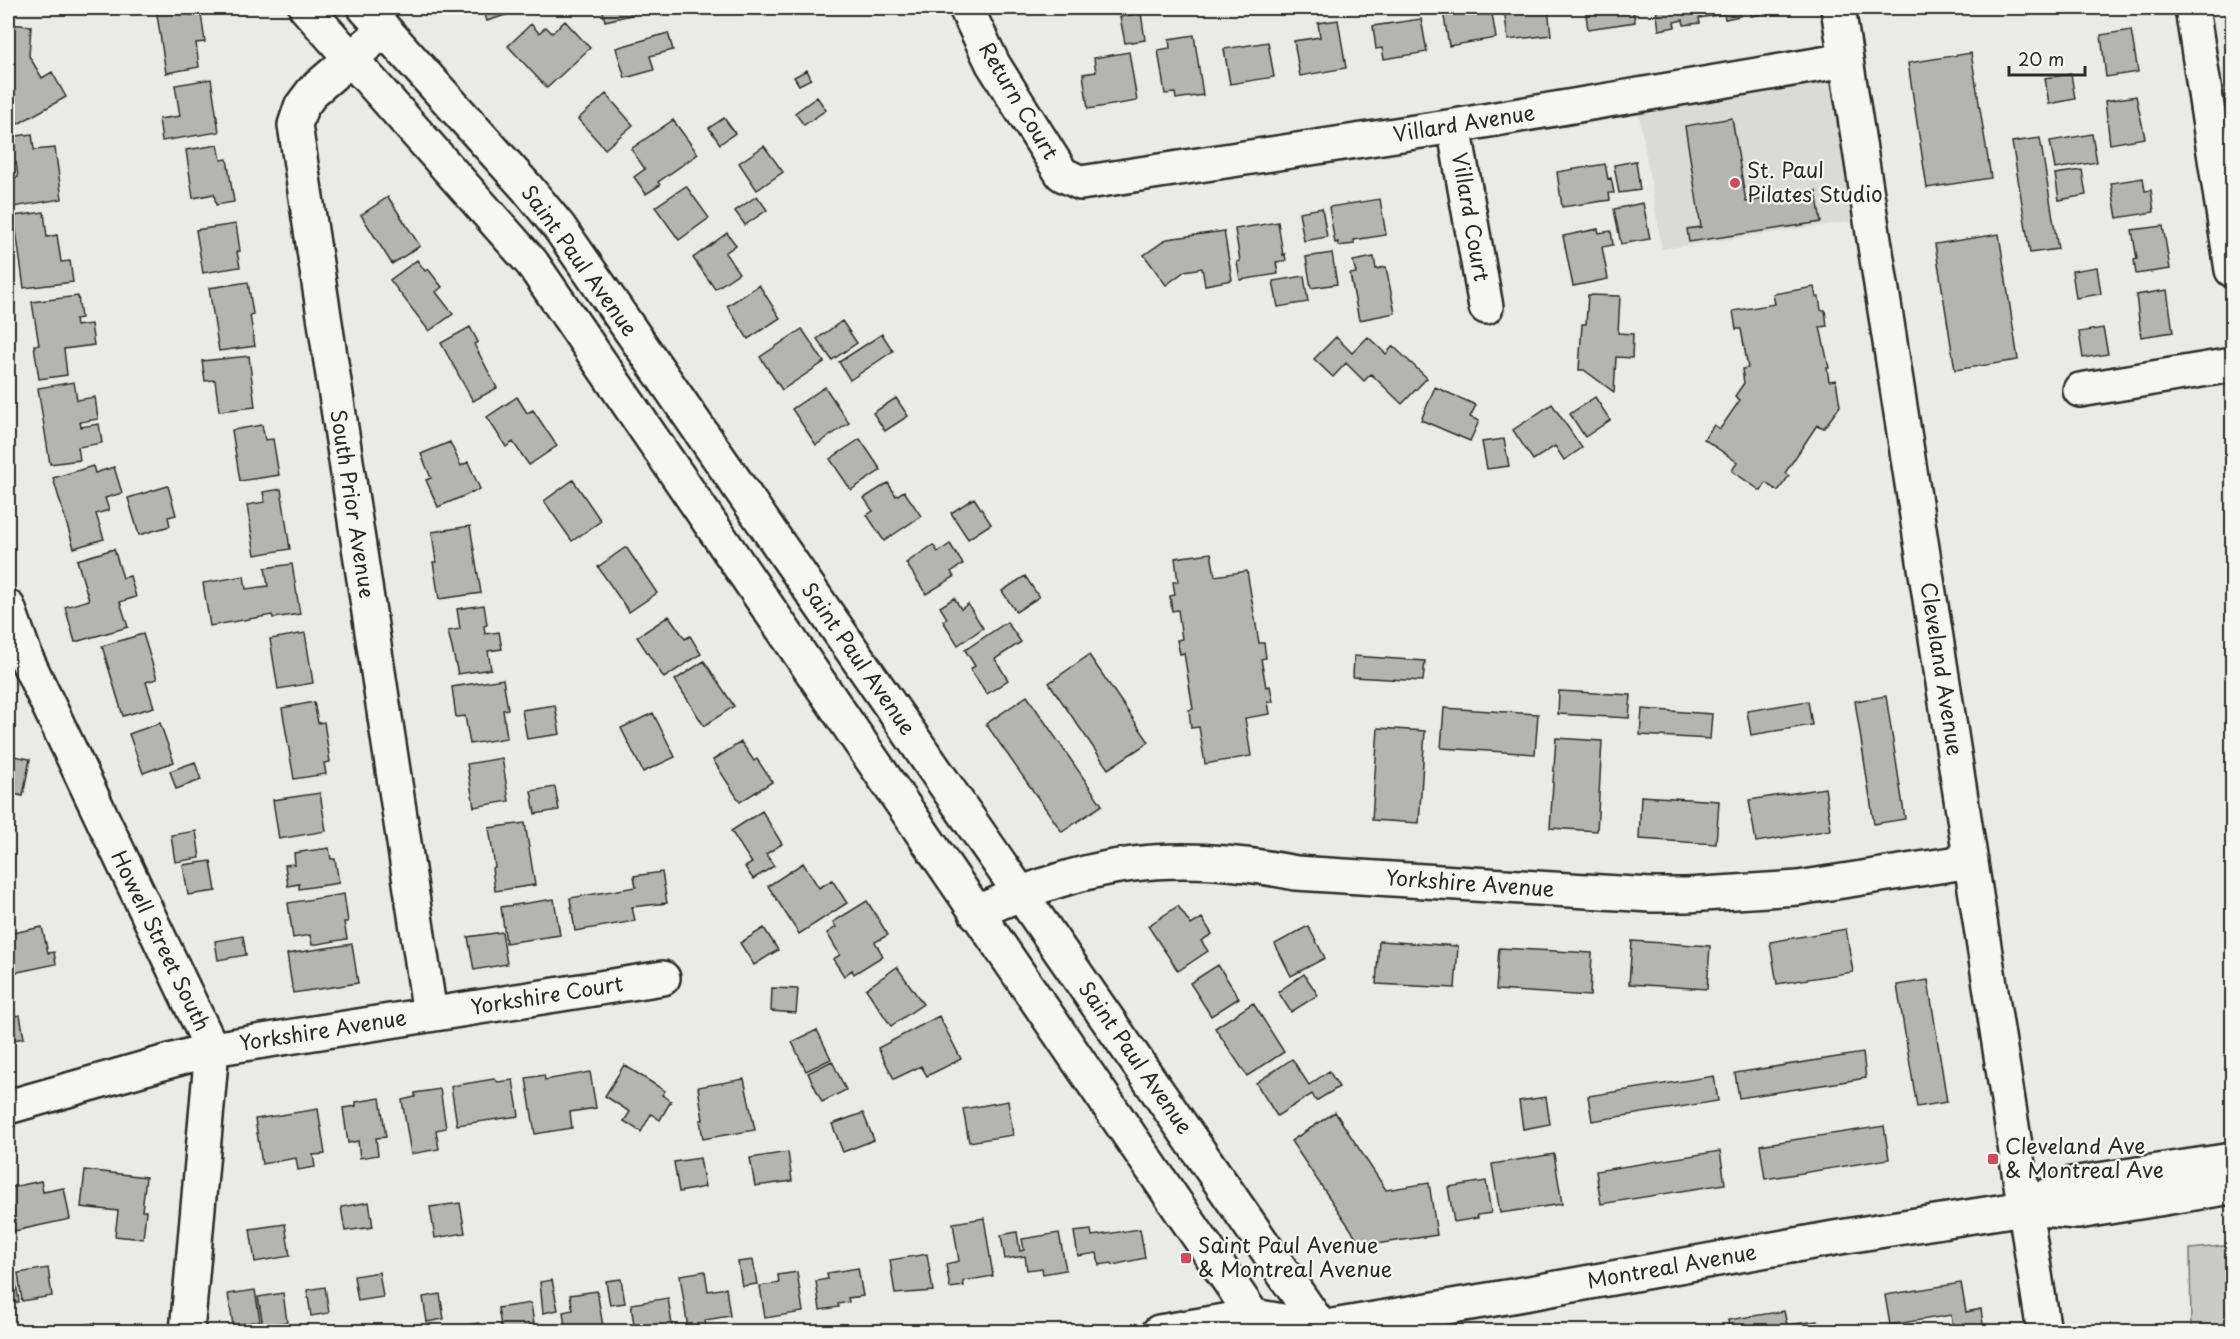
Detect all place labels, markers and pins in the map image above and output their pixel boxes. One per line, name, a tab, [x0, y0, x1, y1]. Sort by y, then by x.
place label: St. Paul Pilates Studio	[1747, 153, 1883, 209]
marker: St. Paul Pilates Studio	[1728, 176, 1742, 190]
place label: Cleveland Ave & Montreal Ave	[2005, 1129, 2164, 1185]
marker: Cleveland Ave & Montreal Ave	[1986, 1152, 2000, 1166]
place label: Saint Paul Avenue & Montreal Avenue	[1198, 1228, 1392, 1284]
marker: Saint Paul Avenue & Montreal Avenue	[1179, 1251, 1193, 1265]

